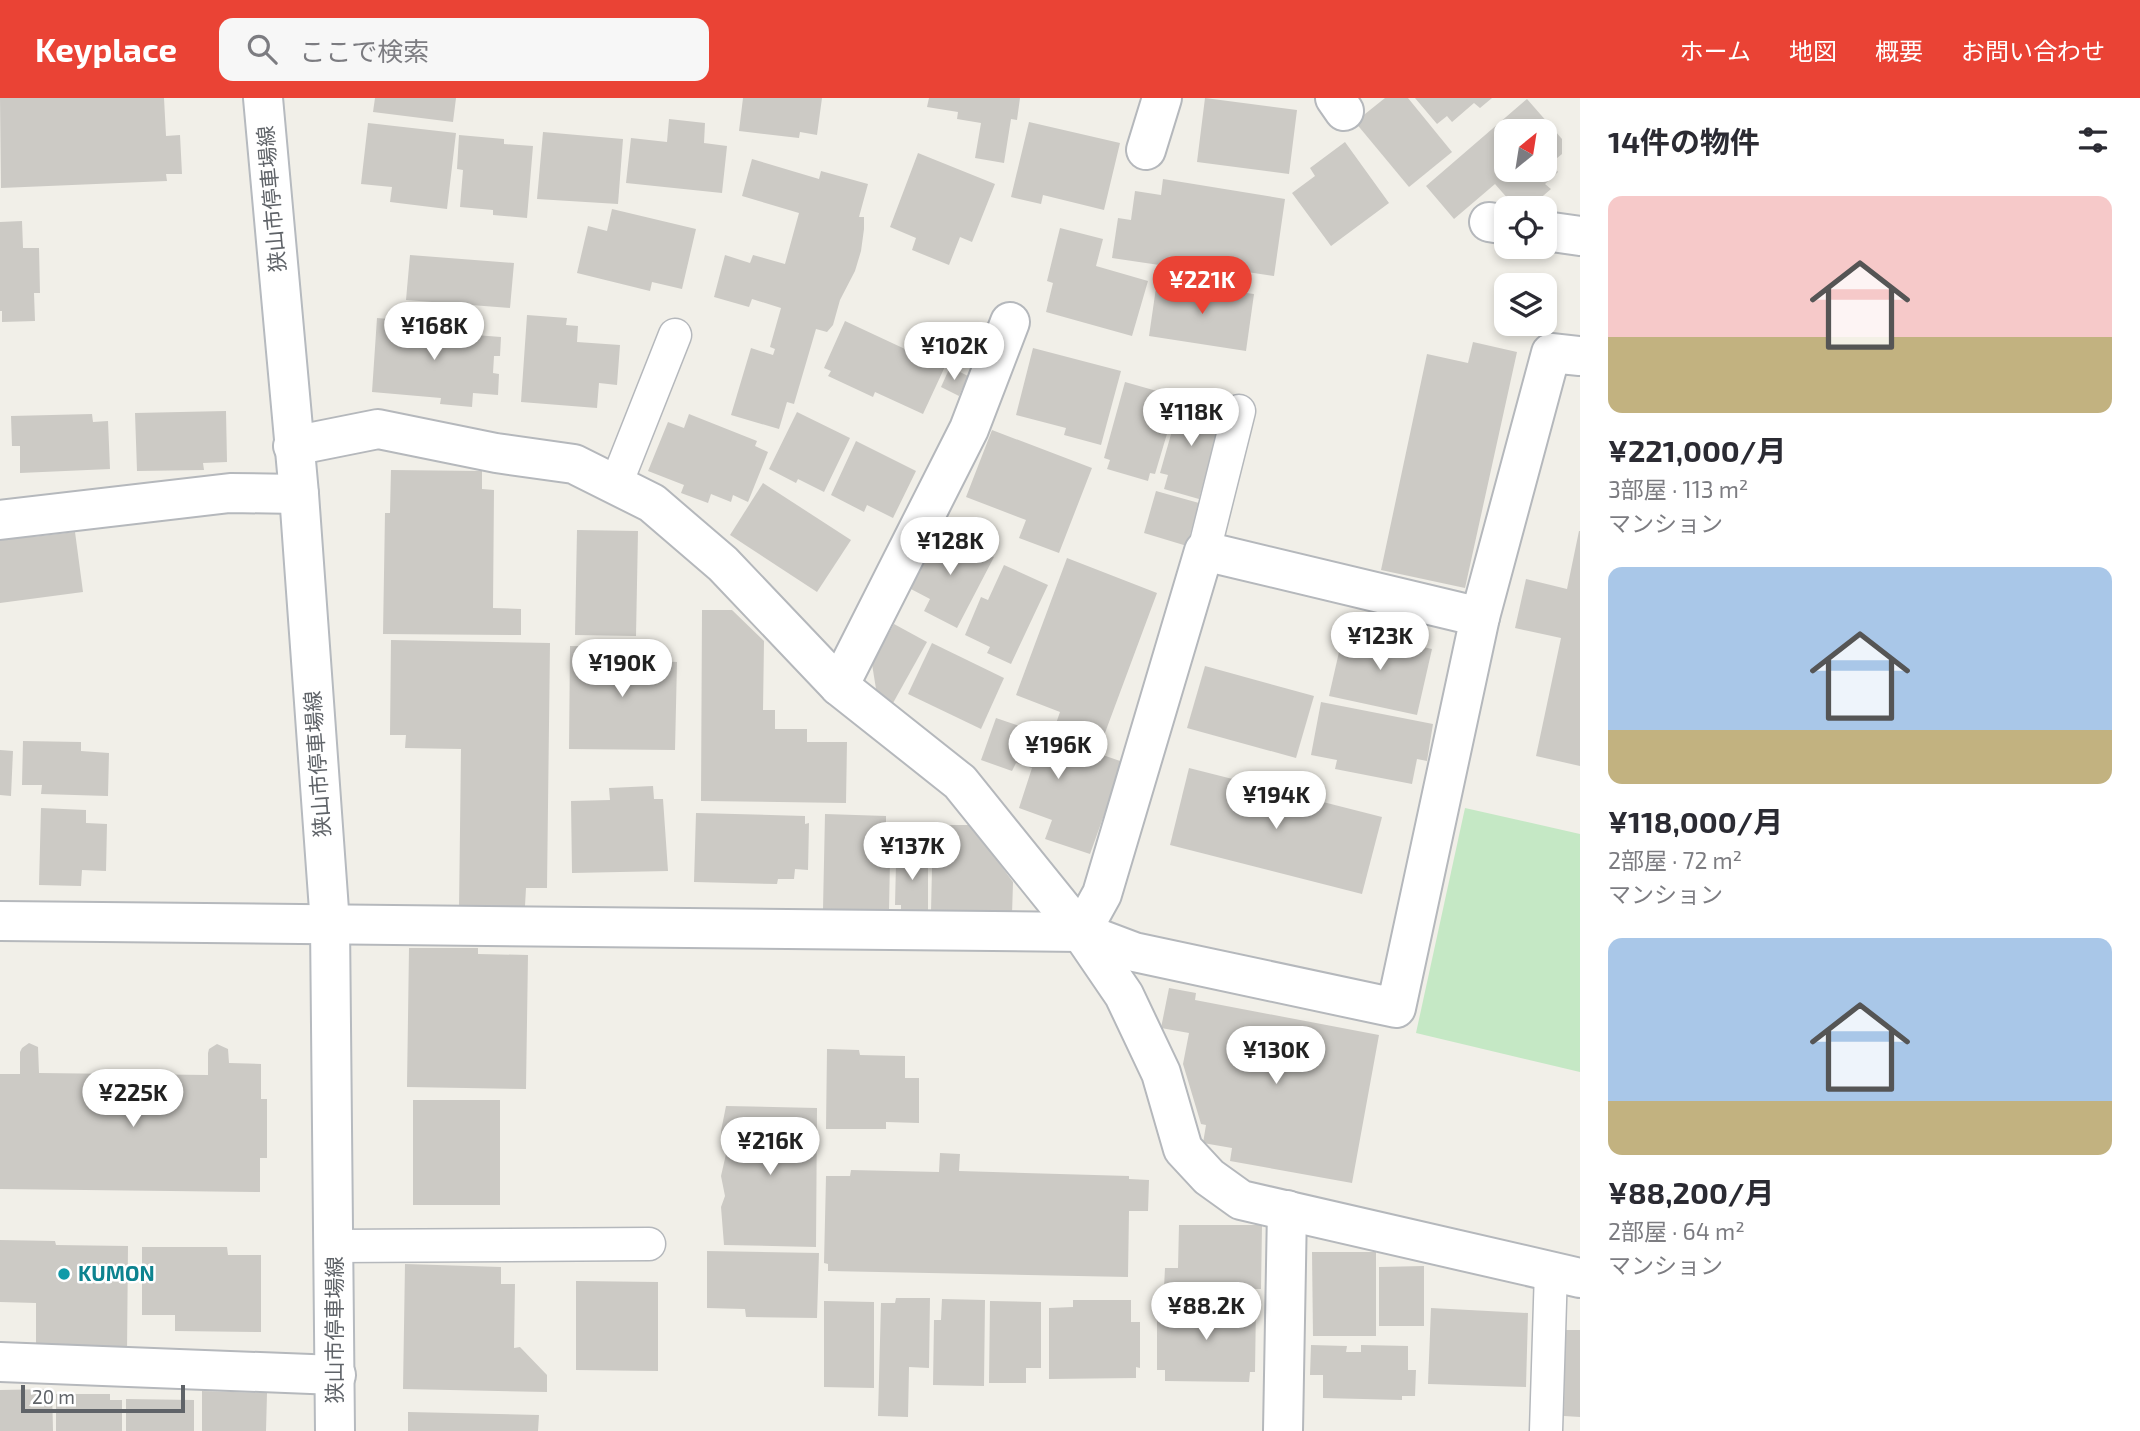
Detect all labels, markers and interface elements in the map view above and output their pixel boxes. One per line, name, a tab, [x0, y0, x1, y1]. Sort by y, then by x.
search box	[219, 18, 709, 81]
text: Keyplace	[35, 29, 177, 69]
icon: search	[243, 30, 281, 68]
text: ここで検索	[299, 35, 429, 66]
text: ホーム	[1680, 36, 1751, 65]
text: 地図	[1789, 36, 1837, 65]
text: 概要	[1875, 36, 1923, 65]
text: お問い合わせ	[1961, 36, 2105, 65]
north arrow	[1494, 119, 1558, 182]
map controls	[1494, 119, 1557, 336]
icon: filters	[2074, 121, 2112, 159]
text: 14件の物件	[1608, 123, 1760, 159]
street label: 狭山市停車場線	[252, 125, 289, 273]
button: locate	[1494, 196, 1557, 259]
icon: home	[1797, 242, 1923, 368]
pin: ¥221K	[1153, 256, 1251, 316]
text: ¥221K	[1169, 265, 1235, 293]
button: layers	[1494, 273, 1557, 336]
pin: ¥168K	[385, 302, 483, 362]
text: ¥168K	[400, 311, 468, 339]
pin: ¥102K	[905, 322, 1003, 382]
text: ¥102K	[920, 331, 988, 359]
pin: ¥118K	[1142, 388, 1240, 448]
text: ¥118K	[1159, 397, 1223, 425]
text: ¥221,000/月	[1608, 432, 1786, 468]
text: 3部屋 · 113 m²	[1608, 475, 1748, 503]
text: マンション	[1608, 509, 1723, 537]
pin: ¥128K	[901, 518, 999, 577]
text: ¥128K	[916, 526, 984, 554]
pin: ¥123K	[1331, 612, 1429, 672]
icon: home	[1797, 613, 1923, 739]
text: ¥123K	[1347, 621, 1413, 649]
pin: ¥190K	[573, 640, 671, 699]
text: ¥190K	[588, 648, 656, 676]
street label: 狭山市停車場線	[299, 690, 334, 838]
pin: ¥196K	[1009, 722, 1107, 781]
text: ¥196K	[1025, 730, 1091, 758]
pin: ¥194K	[1227, 772, 1325, 831]
text: ¥194K	[1242, 780, 1310, 808]
text: ¥118,000/月	[1608, 803, 1783, 839]
pin: ¥137K	[863, 822, 961, 882]
text: ¥137K	[880, 831, 944, 859]
text: 2部屋 · 72 m²	[1608, 846, 1742, 874]
text: マンション	[1608, 880, 1723, 908]
icon: home	[1797, 984, 1923, 1110]
pin: ¥130K	[1227, 1026, 1325, 1086]
text: ¥130K	[1242, 1035, 1310, 1063]
pin: ¥225K	[84, 1070, 182, 1129]
text: ¥225K	[98, 1078, 168, 1106]
pin: ¥216K	[721, 1118, 819, 1177]
text: ¥216K	[737, 1126, 803, 1154]
text: ¥88,200/月	[1608, 1174, 1774, 1210]
text: 2部屋 · 64 m²	[1608, 1217, 1745, 1245]
text: マンション	[1608, 1251, 1723, 1279]
street label: 狭山市停車場線	[321, 1257, 346, 1404]
place label: KUMON	[78, 1260, 155, 1285]
marker: KUMON	[56, 1266, 72, 1282]
pin: ¥88.2K	[1149, 1282, 1263, 1342]
text: ¥88.2K	[1167, 1291, 1245, 1319]
scale bar	[21, 1382, 186, 1414]
text: 20 m	[32, 1385, 75, 1408]

